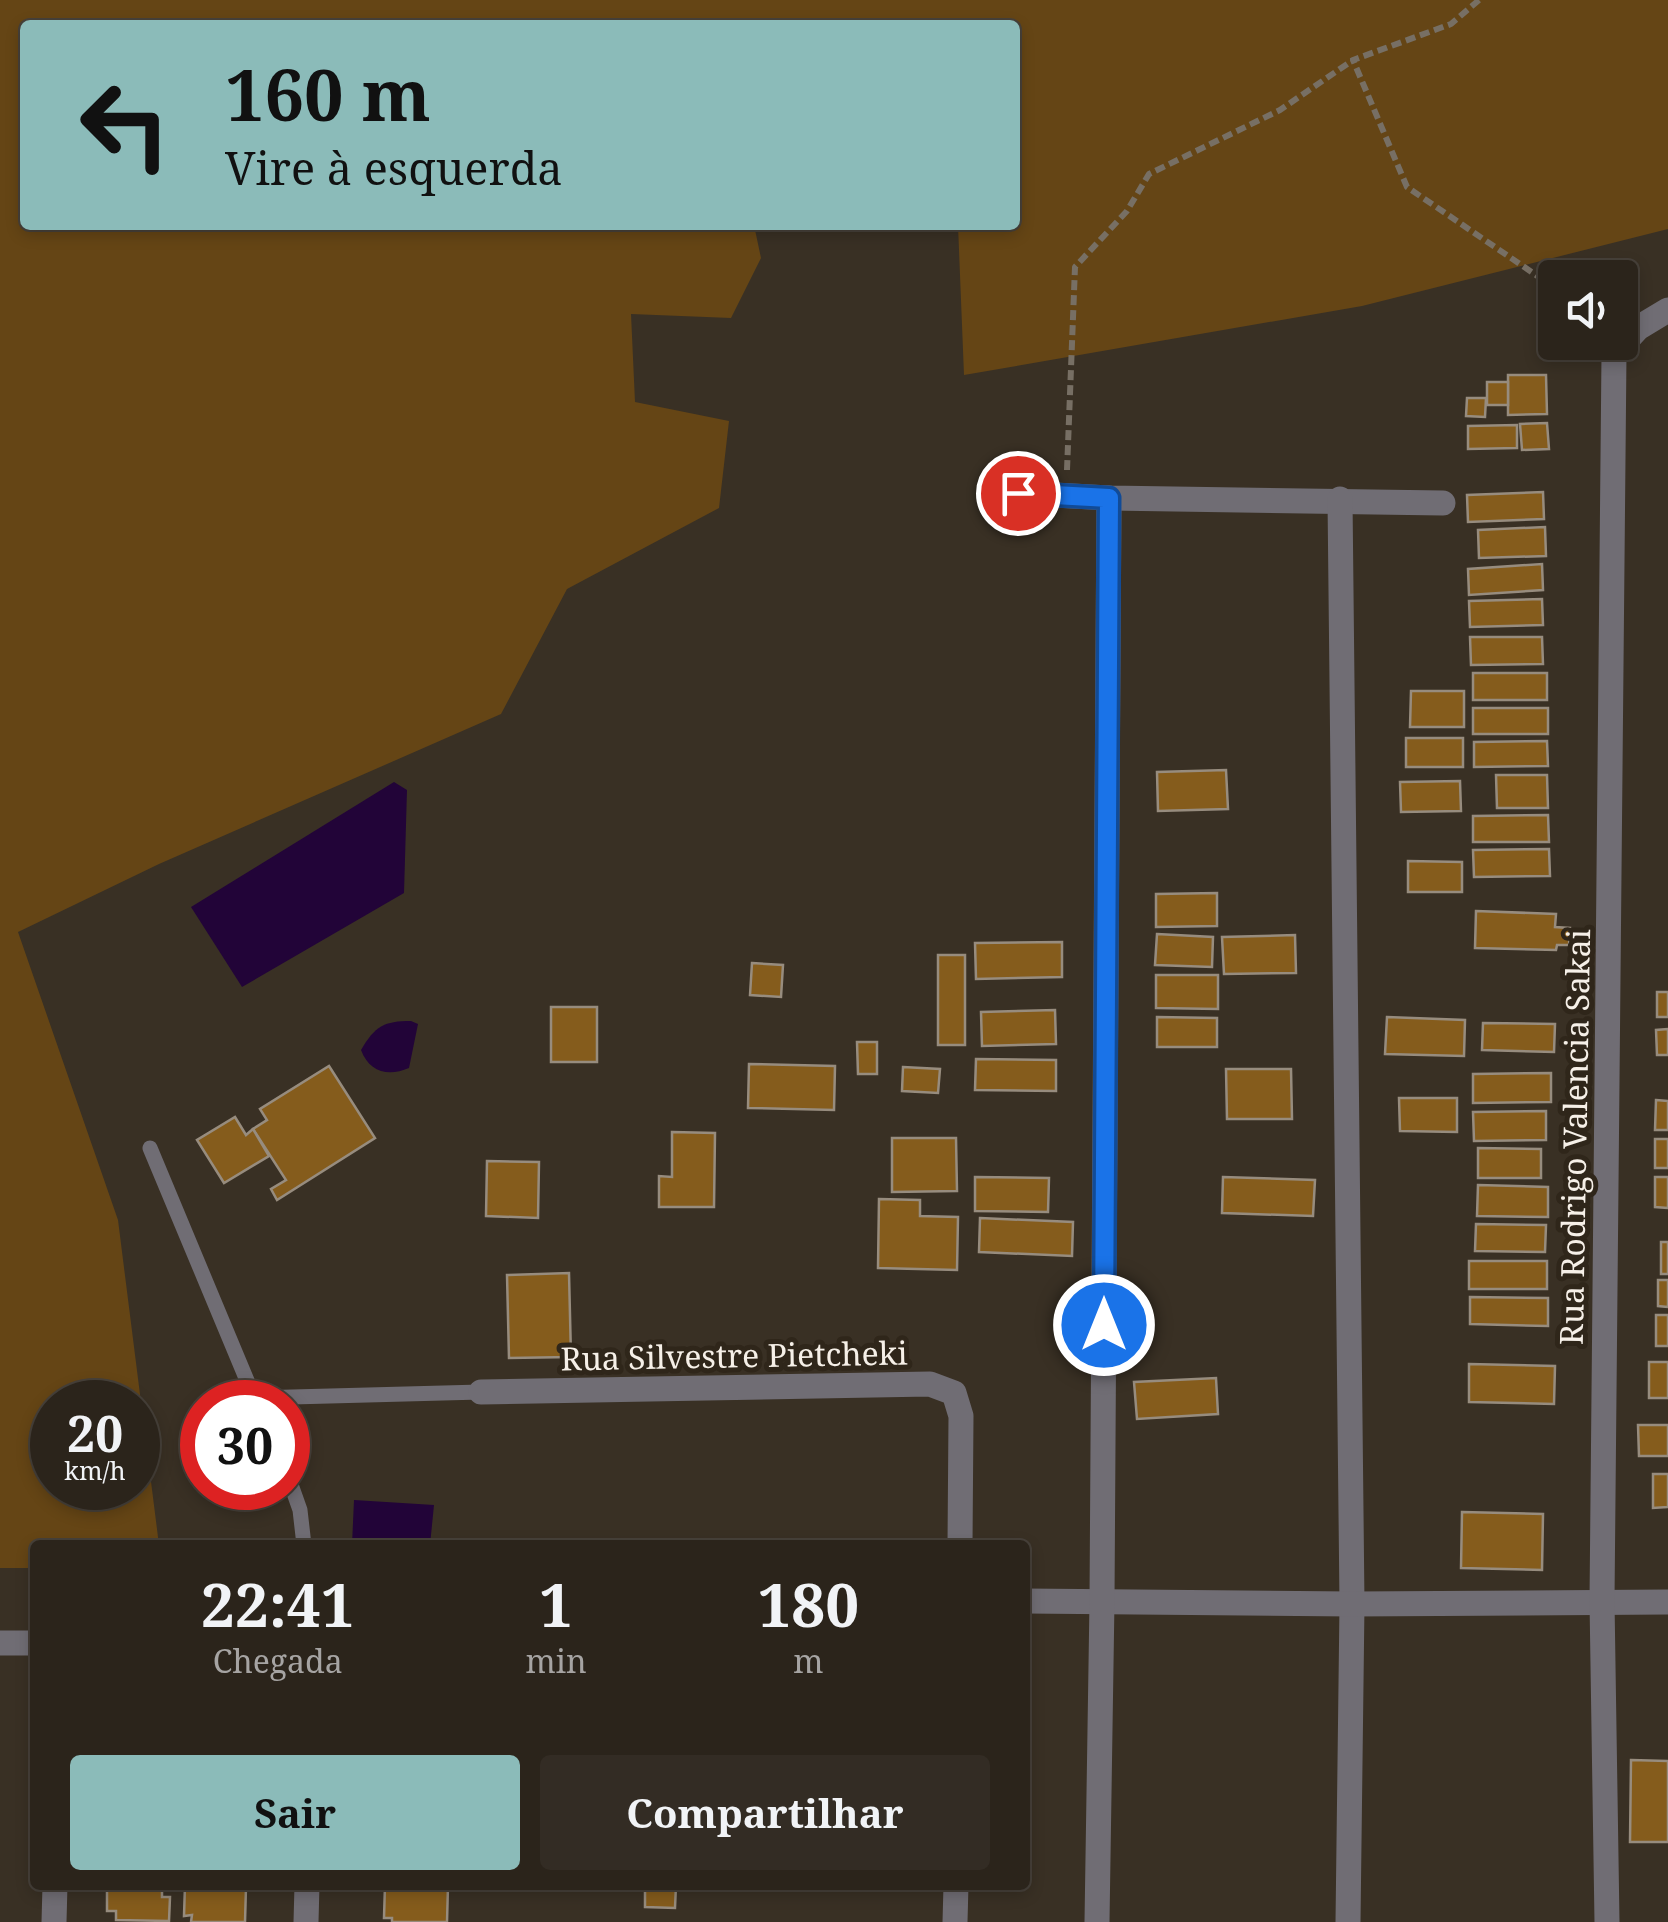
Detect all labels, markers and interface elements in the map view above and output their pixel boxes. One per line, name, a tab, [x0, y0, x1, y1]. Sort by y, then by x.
text: 160 m	[225, 46, 431, 142]
icon: left	[60, 60, 190, 190]
text: Vire à esquerda	[225, 137, 563, 198]
map controls	[1538, 260, 1638, 360]
button: sound	[1538, 260, 1638, 360]
pin	[976, 451, 1061, 536]
icon: arrive	[991, 466, 1046, 521]
street label: Rua Rodrigo Valencia Sakai	[1549, 929, 1599, 1345]
position arrow	[1052, 1273, 1156, 1377]
street label: Rua Silvestre Pietcheki	[560, 1330, 908, 1380]
speed limit sign: 30	[180, 1380, 310, 1510]
text: 20	[67, 1399, 123, 1467]
text: km/h	[64, 1453, 126, 1487]
text: 22:41	[201, 1563, 355, 1645]
text: 1	[539, 1563, 573, 1645]
text: 180	[757, 1563, 859, 1645]
text: Chegada	[213, 1639, 343, 1682]
text: min	[526, 1639, 587, 1682]
text: m	[793, 1639, 823, 1682]
button: Sair	[70, 1755, 520, 1870]
button: Compartilhar	[540, 1755, 990, 1870]

